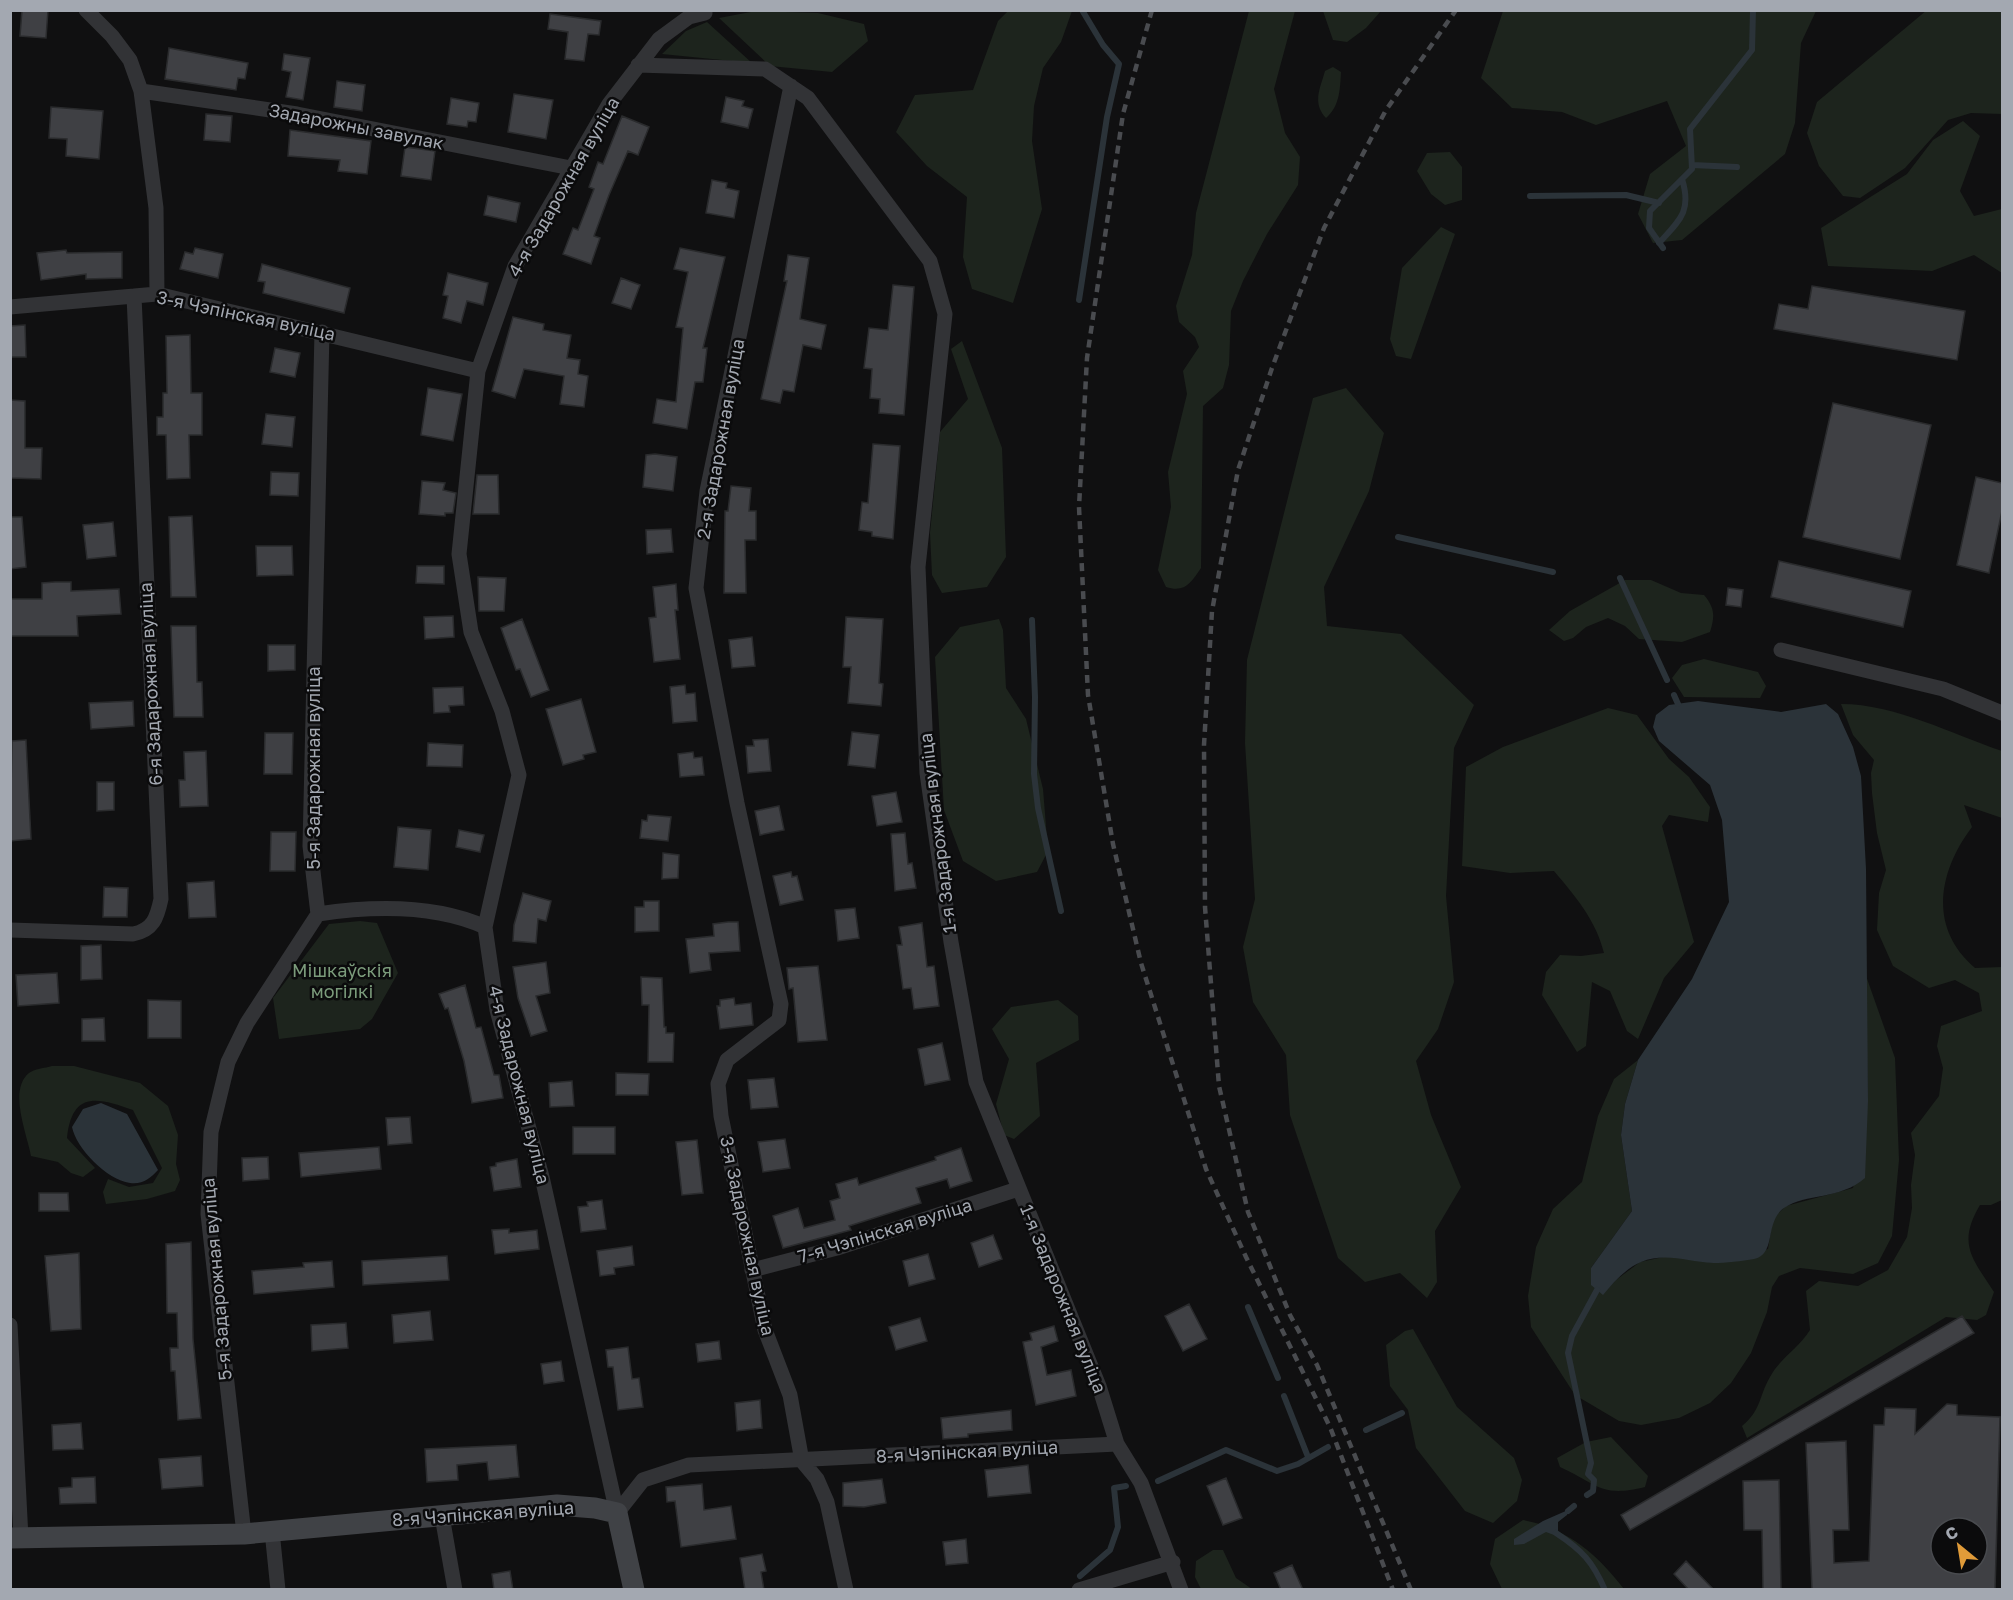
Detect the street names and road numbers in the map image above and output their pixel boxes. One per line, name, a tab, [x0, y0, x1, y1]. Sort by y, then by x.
street label: 4-я Задарожная вуліца	[503, 93, 624, 280]
street label: Задарожны завулак	[267, 98, 445, 154]
street label: 3-я Чэпінская вуліца	[155, 285, 337, 345]
street label: 2-я Задарожная вуліца	[692, 337, 748, 541]
street label: 6-я Задарожная вуліца	[134, 582, 166, 786]
street label: 5-я Задарожная вуліца	[302, 666, 324, 870]
street label: 1-я Задарожная вуліца	[914, 732, 960, 934]
street label: 4-я Задарожная вуліца	[485, 983, 555, 1186]
street label: 3-я Задарожная вуліца	[716, 1134, 780, 1337]
street label: 5-я Задарожная вуліца	[196, 1177, 236, 1381]
street label: 7-я Чэпінская вуліца	[795, 1193, 974, 1267]
street label: 1-я Задарожная вуліца	[1016, 1201, 1112, 1396]
street label: 8-я Чэпінская вуліца	[875, 1435, 1059, 1467]
street label: 8-я Чэпінская вуліца	[391, 1496, 575, 1530]

